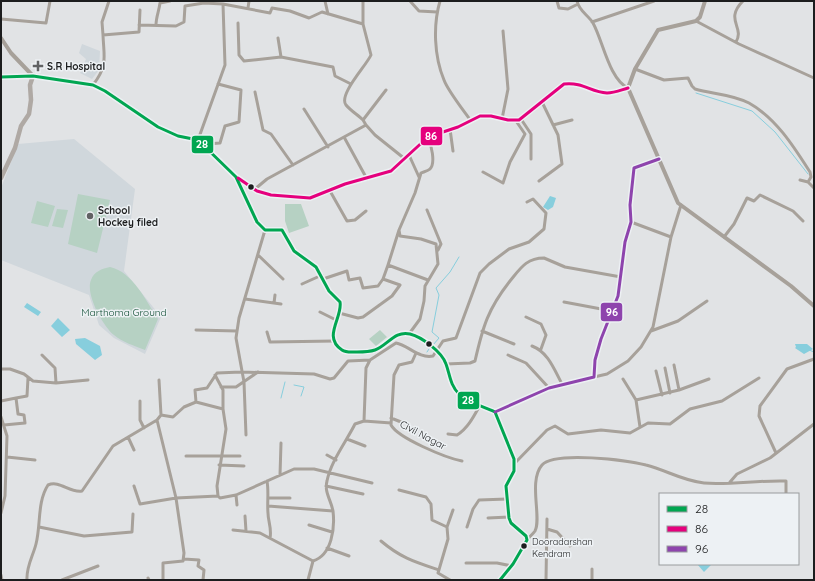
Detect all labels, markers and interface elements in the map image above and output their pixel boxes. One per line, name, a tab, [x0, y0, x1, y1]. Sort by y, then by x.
marker: S.R Hospital	[32, 60, 44, 72]
place label: S.R Hospital	[47, 60, 105, 73]
line badge: 86	[420, 126, 443, 146]
text: 86	[425, 129, 437, 143]
line badge: 28	[191, 135, 214, 154]
text: 28	[196, 137, 208, 151]
unlabelled marker	[246, 182, 256, 192]
place label: School Hockey filed	[98, 204, 158, 229]
marker: School Hockey filed	[85, 211, 95, 221]
line badge: 96	[600, 302, 623, 322]
text: 96	[606, 305, 618, 319]
park label: Marthoma Ground	[81, 306, 167, 319]
unlabelled marker	[424, 339, 434, 349]
line badge: 28	[457, 391, 480, 410]
text: 28	[462, 393, 474, 407]
street label: Civil Nagar	[398, 417, 449, 453]
legend	[659, 493, 799, 565]
text: 28	[695, 501, 708, 516]
text: 86	[695, 521, 708, 536]
place label: Dooradarshan Kendram	[532, 536, 593, 559]
marker: Dooradarshan Kendram	[519, 541, 529, 551]
text: 96	[695, 541, 709, 556]

